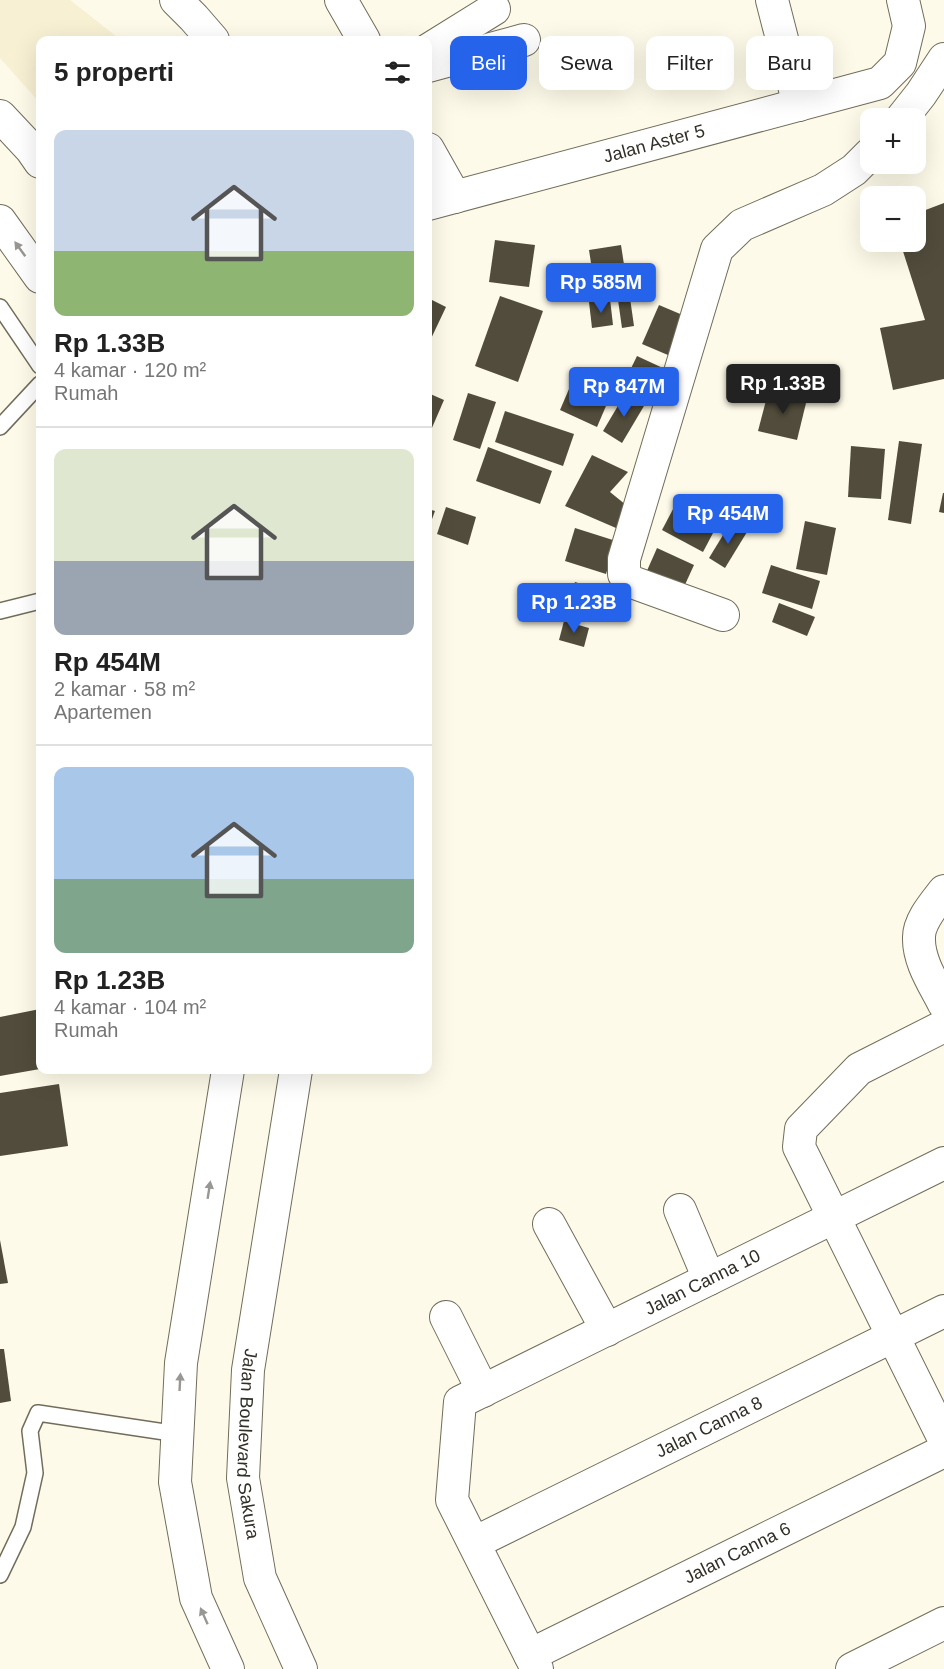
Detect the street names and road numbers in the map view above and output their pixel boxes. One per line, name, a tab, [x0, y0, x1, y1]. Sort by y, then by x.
street label: Jalan Aster 5	[601, 120, 707, 167]
street label: Jalan Canna 10	[642, 1245, 764, 1319]
street label: Jalan Boulevard Sakura	[233, 1347, 263, 1541]
street label: Jalan Canna 8	[652, 1392, 765, 1462]
street label: Jalan Canna 6	[681, 1518, 794, 1588]

